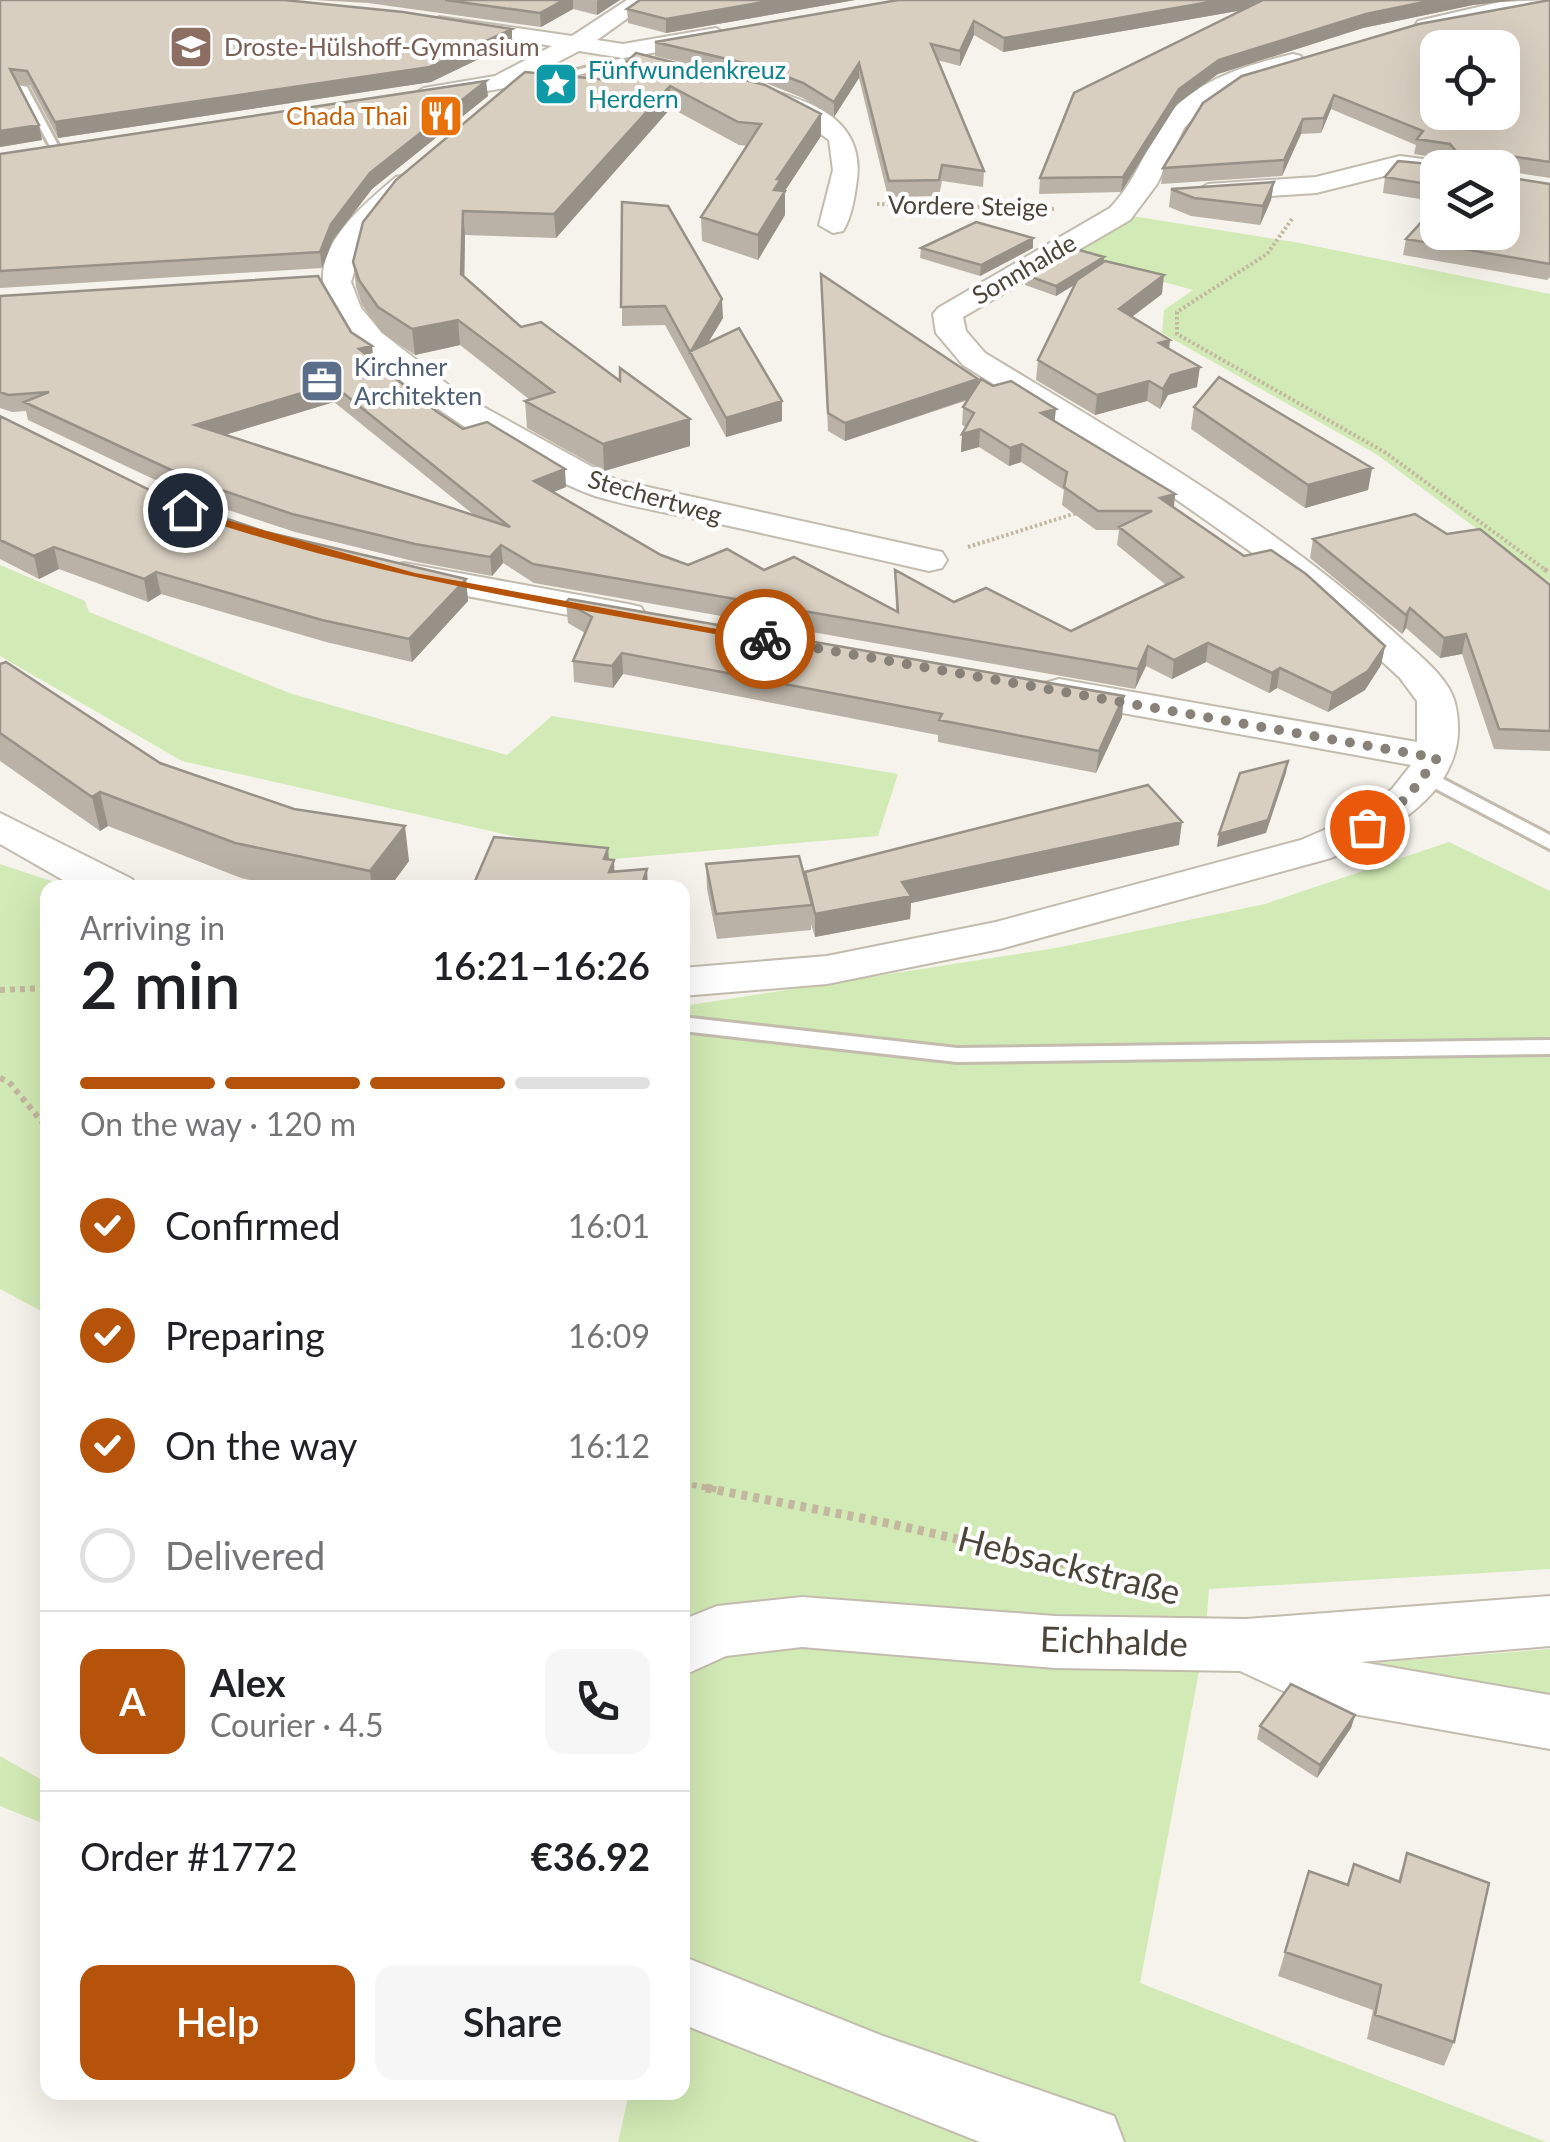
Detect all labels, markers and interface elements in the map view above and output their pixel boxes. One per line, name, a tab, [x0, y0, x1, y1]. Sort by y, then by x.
school or university icon: Droste-Hülshoff-Gymnasium	[168, 24, 214, 70]
map controls	[1420, 30, 1520, 250]
button: locate	[1420, 30, 1520, 130]
place label: Droste-Hülshoff-Gymnasium	[224, 31, 540, 61]
place label: Fünfwundenkreuz Herdern	[588, 54, 786, 113]
place icon: Fünfwundenkreuz Herdern	[533, 61, 579, 107]
restaurant icon: Chada Thai	[418, 93, 464, 139]
place label: Chada Thai	[286, 100, 408, 130]
button: layers	[1420, 150, 1520, 250]
street label: Vordere Steige	[888, 189, 1048, 221]
street label: Sonnhalde	[966, 226, 1081, 310]
place label: Kirchner Architekten	[354, 351, 482, 410]
office icon: Kirchner Architekten	[299, 358, 345, 404]
street label: Stechertweg	[585, 463, 726, 529]
pin	[143, 468, 228, 553]
icon: home	[158, 483, 213, 538]
courier	[715, 589, 815, 689]
icon: bike	[738, 612, 793, 667]
pin	[1325, 785, 1410, 870]
icon: bag	[1340, 800, 1395, 855]
text: Arriving in	[80, 908, 225, 947]
text: 16:21–16:26	[432, 942, 650, 988]
text: 2 min	[80, 945, 240, 1023]
text: On the way · 120 m	[80, 1104, 356, 1143]
icon: check	[80, 1198, 135, 1253]
text: Confirmed	[165, 1202, 341, 1248]
text: 16:01	[568, 1206, 650, 1245]
icon: check	[80, 1308, 135, 1363]
text: Preparing	[165, 1312, 325, 1358]
text: 16:09	[568, 1316, 650, 1355]
icon: check	[80, 1418, 135, 1473]
text: On the way	[165, 1422, 357, 1468]
text: 16:12	[568, 1426, 650, 1465]
street label: Hebsackstraße	[954, 1516, 1185, 1612]
text: Delivered	[165, 1532, 325, 1578]
street label: Eichhalde	[1039, 1616, 1189, 1664]
button: phone	[545, 1649, 650, 1754]
text: Alex	[210, 1659, 286, 1705]
text: A	[119, 1678, 146, 1724]
text: Courier · 4.5	[210, 1705, 384, 1744]
text: Order #1772	[80, 1833, 297, 1879]
text: €36.92	[531, 1833, 650, 1879]
button: Help	[80, 1965, 355, 2080]
button: Share	[375, 1965, 650, 2080]

